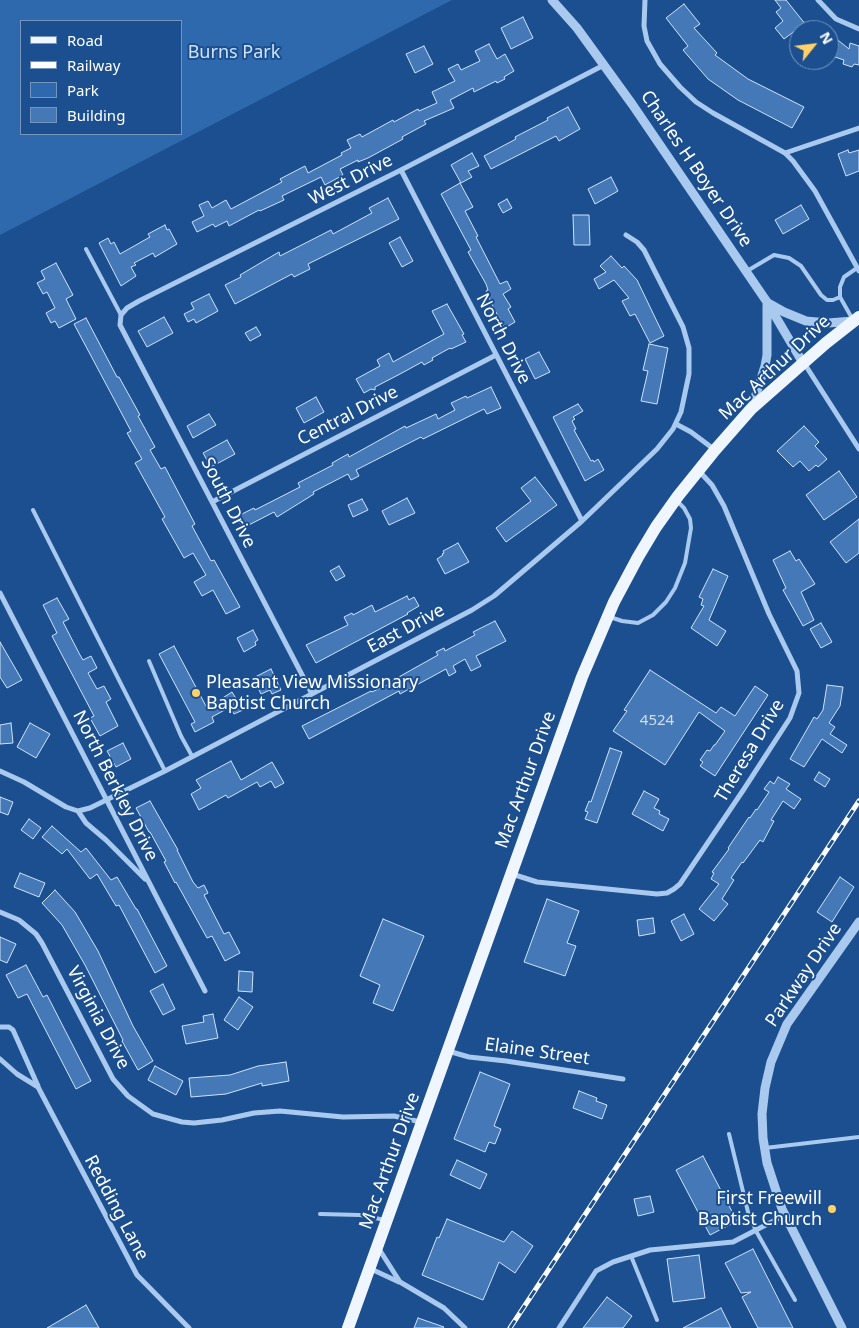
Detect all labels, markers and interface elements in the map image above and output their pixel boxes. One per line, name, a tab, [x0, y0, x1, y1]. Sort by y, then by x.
legend	[20, 20, 182, 135]
north arrow	[789, 20, 839, 70]
text: N	[816, 28, 838, 48]
text: Road	[67, 30, 103, 50]
park label: Burns Park	[188, 42, 280, 64]
text: Railway	[67, 55, 120, 75]
text: Park	[67, 80, 99, 100]
street label: Charles H Boyer Drive	[636, 87, 756, 251]
text: Building	[67, 105, 125, 125]
street label: West Drive	[306, 150, 396, 210]
street label: North Drive	[471, 290, 535, 388]
street label: Mac Arthur Drive	[715, 311, 835, 425]
street label: Central Drive	[294, 381, 402, 451]
street label: South Drive	[196, 454, 260, 552]
street label: East Drive	[364, 600, 448, 658]
place label: Pleasant View Missionary Baptist Church	[206, 672, 418, 714]
marker: Pleasant View Missionary Baptist Church	[190, 687, 202, 699]
street label: Theresa Drive	[711, 696, 789, 806]
street label: North Berkley Drive	[68, 707, 162, 865]
street label: Mac Arthur Drive	[491, 709, 561, 851]
house number: 4524	[640, 712, 674, 730]
street label: Parkway Drive	[761, 919, 847, 1031]
street label: Virginia Drive	[62, 963, 134, 1073]
street label: Elaine Street	[483, 1034, 591, 1070]
street label: Mac Arthur Drive	[355, 1090, 425, 1232]
street label: Redding Lane	[79, 1152, 153, 1264]
place label: First Freewill Baptist Church	[698, 1188, 822, 1230]
marker: First Freewill Baptist Church	[826, 1203, 838, 1215]

